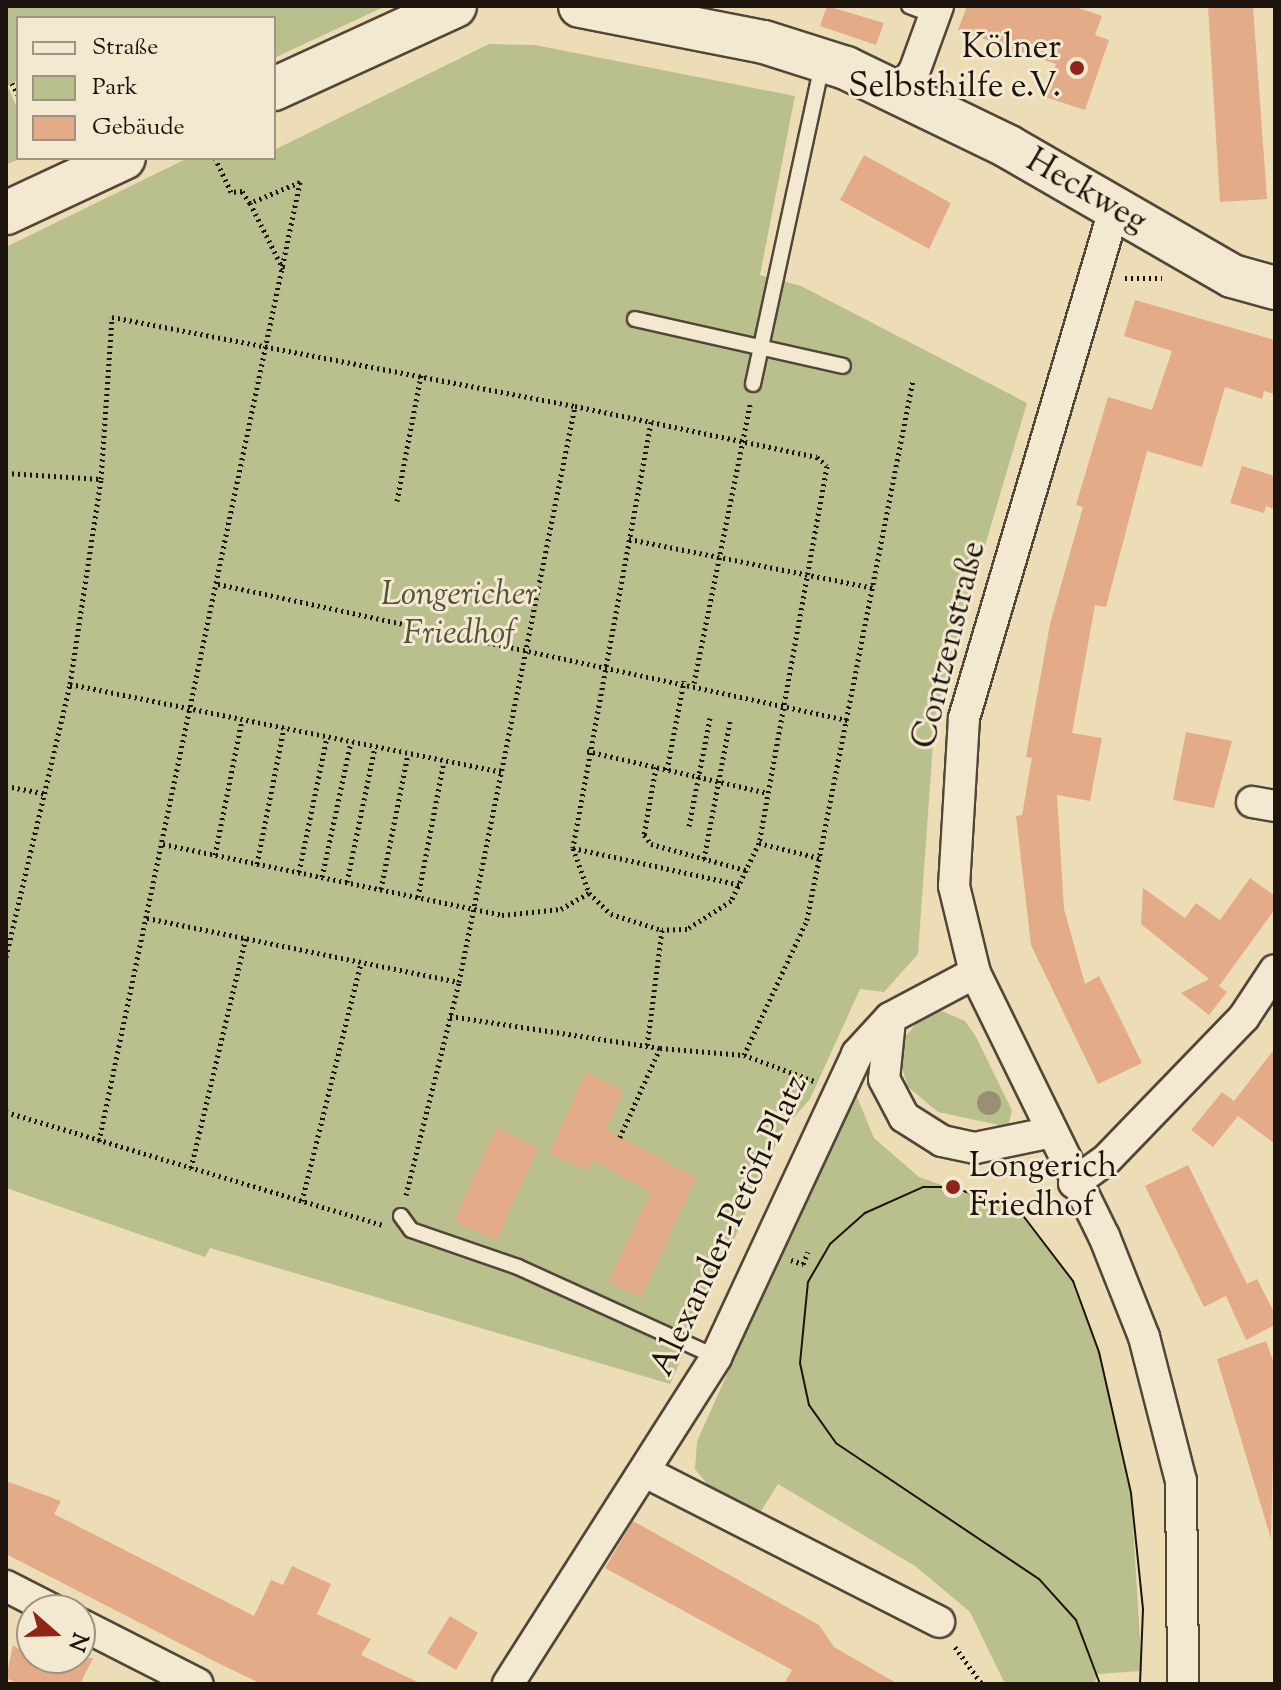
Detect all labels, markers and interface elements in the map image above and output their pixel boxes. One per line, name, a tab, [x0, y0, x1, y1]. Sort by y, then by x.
legend	[16, 16, 276, 160]
place label: Kölner Selbsthilfe e.V.	[848, 28, 1061, 108]
text: Straße	[92, 31, 158, 65]
marker: Kölner Selbsthilfe e.V.	[1068, 59, 1086, 77]
text: Park	[92, 71, 138, 105]
text: Gebäude	[92, 111, 185, 145]
street label: Heckweg	[1018, 141, 1154, 243]
street label: Contzenstraße	[905, 537, 995, 753]
park label: Longericher Friedhof	[381, 575, 537, 654]
street label: Alexander-Petöfi-Platz	[642, 1069, 818, 1383]
place label: Longerich Friedhof	[969, 1147, 1118, 1226]
marker: Longerich Friedhof	[944, 1178, 962, 1196]
north arrow	[16, 1594, 96, 1674]
text: N	[59, 1628, 95, 1655]

